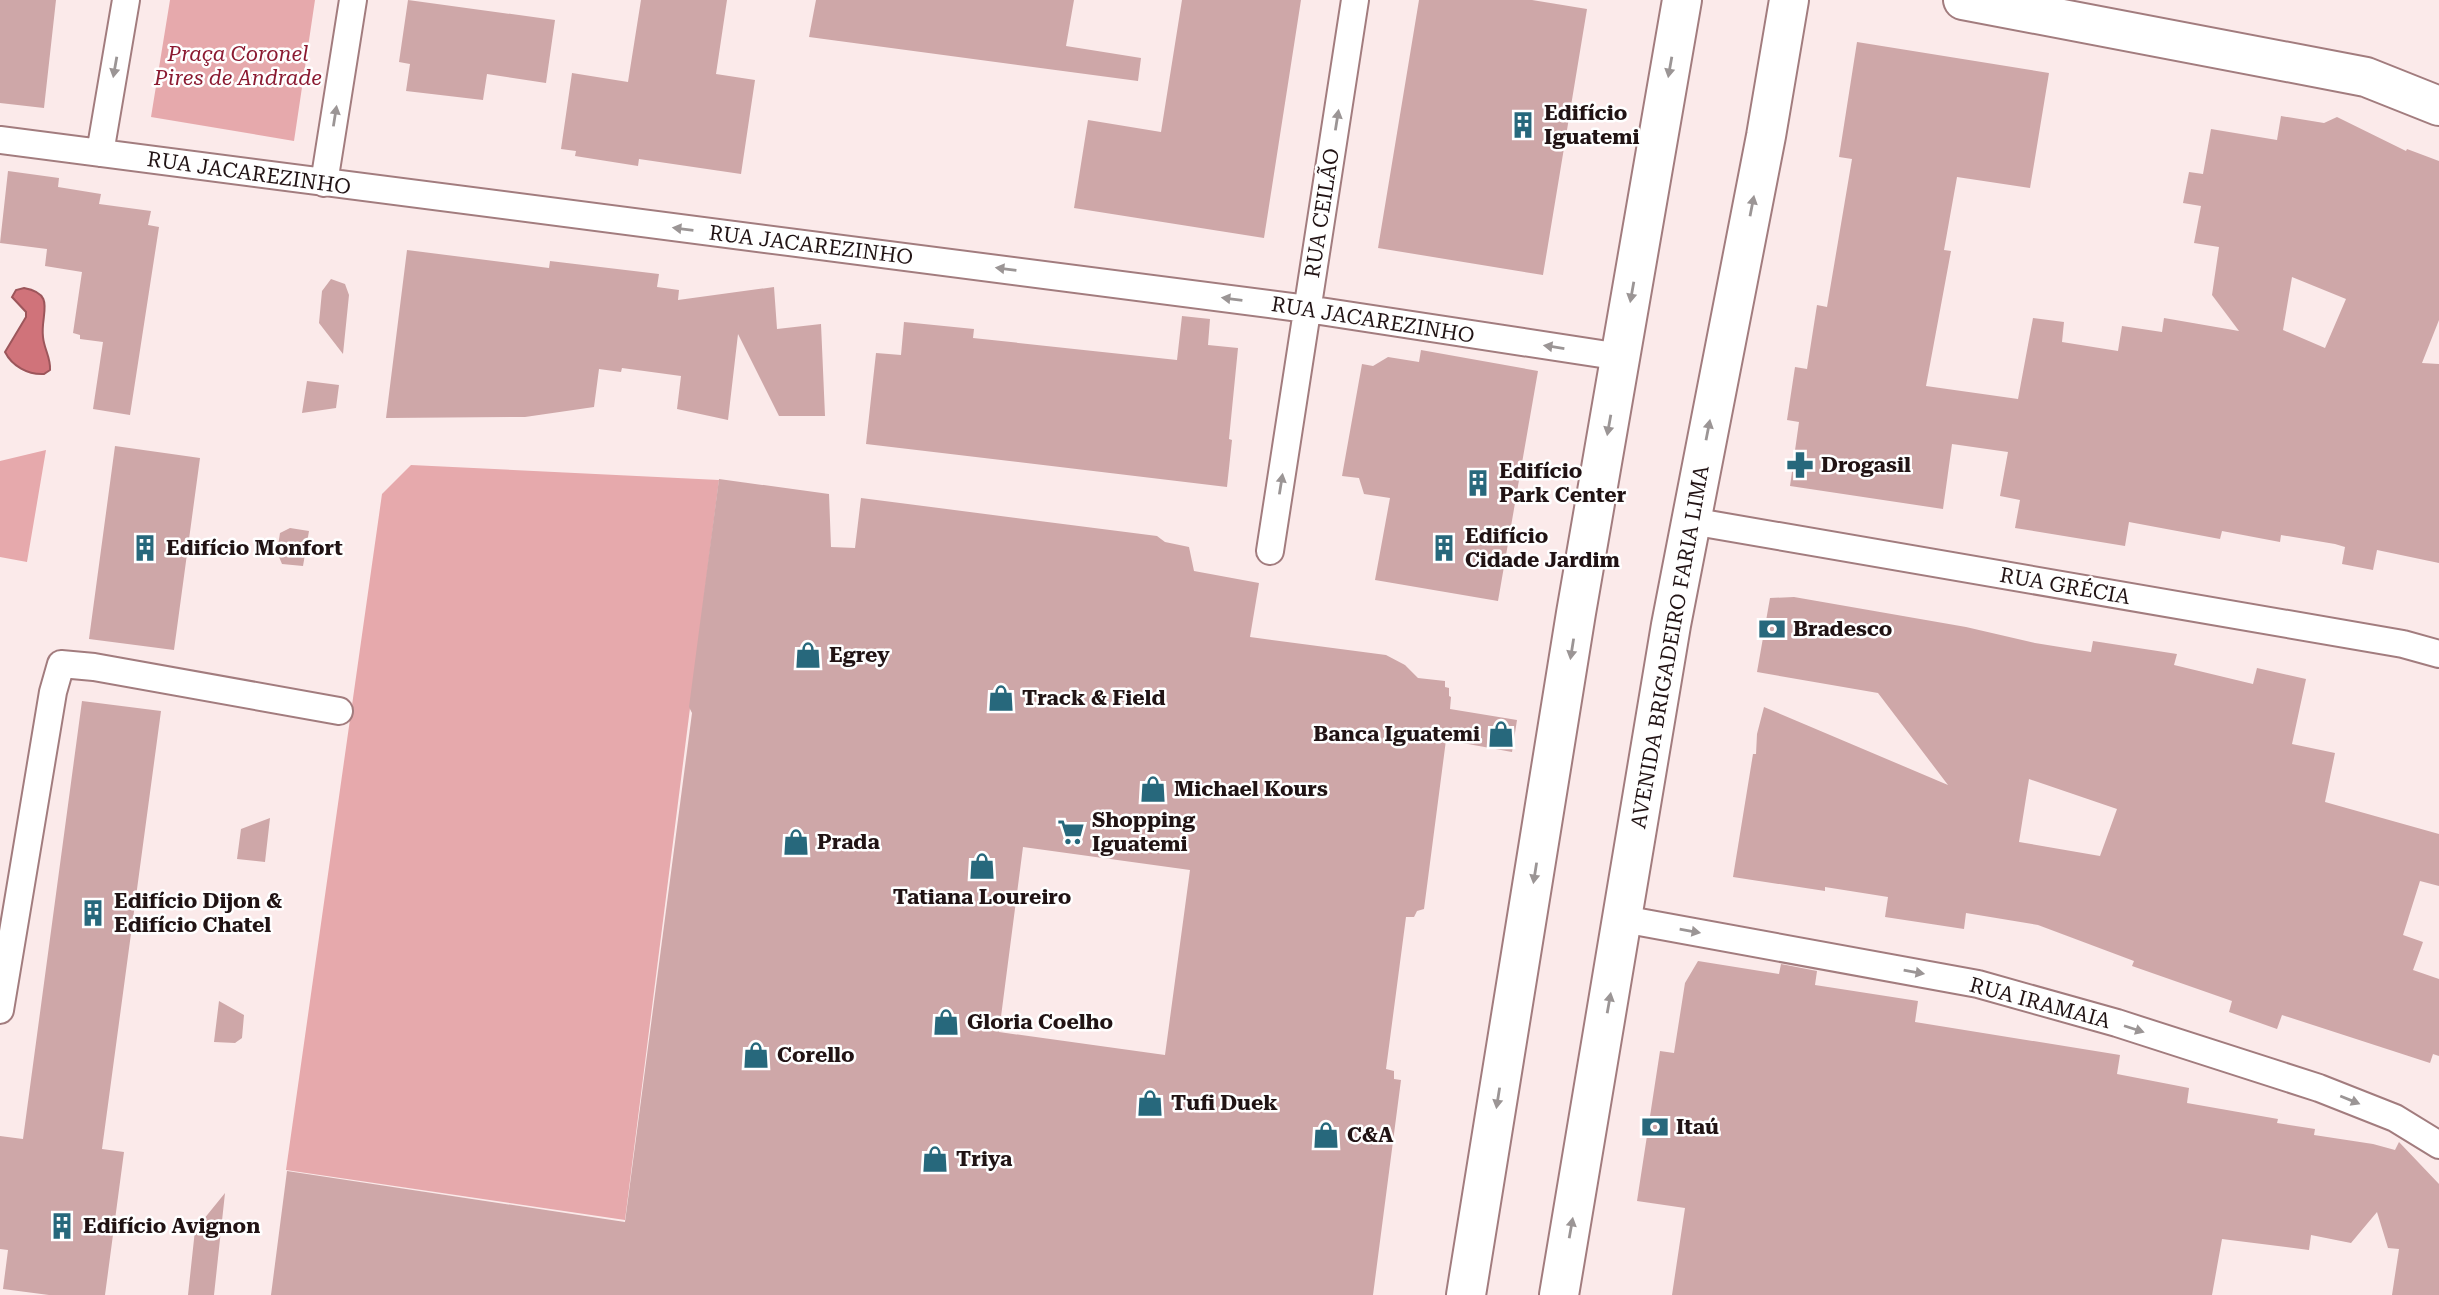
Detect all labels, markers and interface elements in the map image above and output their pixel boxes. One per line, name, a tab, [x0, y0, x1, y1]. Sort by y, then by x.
park label: Praça Coronel Pires de Andrade	[153, 42, 322, 90]
one-way arrow	[109, 56, 120, 78]
one-way arrow	[1664, 56, 1675, 78]
place label: Edifício Iguatemi	[1544, 101, 1639, 149]
one-way arrow	[330, 105, 341, 127]
one-way arrow	[1332, 109, 1343, 131]
building icon: Edifício Iguatemi	[1508, 110, 1538, 140]
street label: RUA CEILÃO	[1299, 146, 1344, 279]
street label: RUA JACAREZINHO	[146, 147, 352, 199]
one-way arrow	[1747, 195, 1758, 217]
street label: RUA JACAREZINHO	[708, 221, 914, 269]
one-way arrow	[672, 223, 694, 234]
one-way arrow	[995, 264, 1017, 275]
one-way arrow	[1626, 281, 1637, 303]
street label: RUA JACAREZINHO	[1270, 292, 1476, 348]
one-way arrow	[1221, 293, 1243, 304]
one-way arrow	[1543, 341, 1565, 352]
one-way arrow	[1604, 414, 1615, 436]
one-way arrow	[1703, 419, 1714, 441]
pharmacy icon: Drogasil	[1785, 450, 1815, 480]
place label: Drogasil	[1821, 453, 1911, 477]
place label: Edifício Park Center	[1499, 459, 1627, 507]
street label: AVENIDA BRIGADEIRO FARIA LIMA	[1626, 463, 1714, 830]
building icon: Edifício Park Center	[1463, 468, 1493, 498]
one-way arrow	[1276, 473, 1287, 495]
place label: Edifício Cidade Jardim	[1465, 524, 1620, 572]
building icon: Edifício Monfort	[130, 533, 160, 563]
building icon: Edifício Cidade Jardim	[1429, 533, 1459, 563]
place label: Edifício Monfort	[166, 536, 343, 560]
street label: RUA GRÉCIA	[1998, 562, 2133, 609]
bank icon: Bradesco	[1757, 614, 1787, 644]
place label: Bradesco	[1793, 617, 1892, 641]
one-way arrow	[1566, 638, 1577, 660]
shop icon: Egrey	[793, 640, 823, 670]
place label: Egrey	[829, 643, 890, 667]
shop icon: Track & Field	[986, 683, 1016, 713]
place label: Track & Field	[1022, 686, 1165, 710]
shop icon: Banca Iguatemi	[1486, 719, 1516, 749]
place label: Banca Iguatemi	[1313, 722, 1480, 746]
shop icon: Michael Kours	[1138, 774, 1168, 804]
place label: Michael Kours	[1174, 777, 1328, 801]
place label: Shopping Iguatemi	[1092, 808, 1195, 856]
supermarket icon: Shopping Iguatemi	[1056, 817, 1086, 847]
shop icon: Prada	[781, 827, 811, 857]
place label: Prada	[817, 830, 880, 854]
shop icon: Tatiana Loureiro	[967, 851, 997, 881]
one-way arrow	[1529, 862, 1540, 884]
place label: Tatiana Loureiro	[893, 885, 1071, 909]
place label: Edifício Dijon & Edifício Chatel	[114, 889, 282, 937]
building icon: Edifício Dijon & Edifício Chatel	[78, 898, 108, 928]
one-way arrow	[1679, 926, 1701, 937]
one-way arrow	[1903, 967, 1925, 978]
street label: RUA IRAMAIA	[1967, 973, 2113, 1033]
one-way arrow	[1604, 992, 1615, 1014]
shop icon: Gloria Coelho	[931, 1007, 961, 1037]
place label: Gloria Coelho	[967, 1010, 1113, 1034]
one-way arrow	[2124, 1024, 2145, 1035]
shop icon: Corello	[741, 1040, 771, 1070]
place label: Corello	[777, 1043, 855, 1067]
one-way arrow	[1492, 1087, 1503, 1109]
shop icon: Tufi Duek	[1135, 1088, 1165, 1118]
place label: Tufi Duek	[1171, 1091, 1278, 1115]
one-way arrow	[2340, 1095, 2361, 1106]
bank icon: Itaú	[1640, 1112, 1670, 1142]
place label: Itaú	[1676, 1115, 1719, 1139]
shop icon: C&A	[1311, 1120, 1341, 1150]
place label: C&A	[1347, 1123, 1393, 1147]
shop icon: Triya	[920, 1144, 950, 1174]
place label: Triya	[956, 1147, 1013, 1171]
building icon: Edifício Avignon	[47, 1211, 77, 1241]
place label: Edifício Avignon	[83, 1214, 260, 1238]
one-way arrow	[1566, 1217, 1577, 1239]

